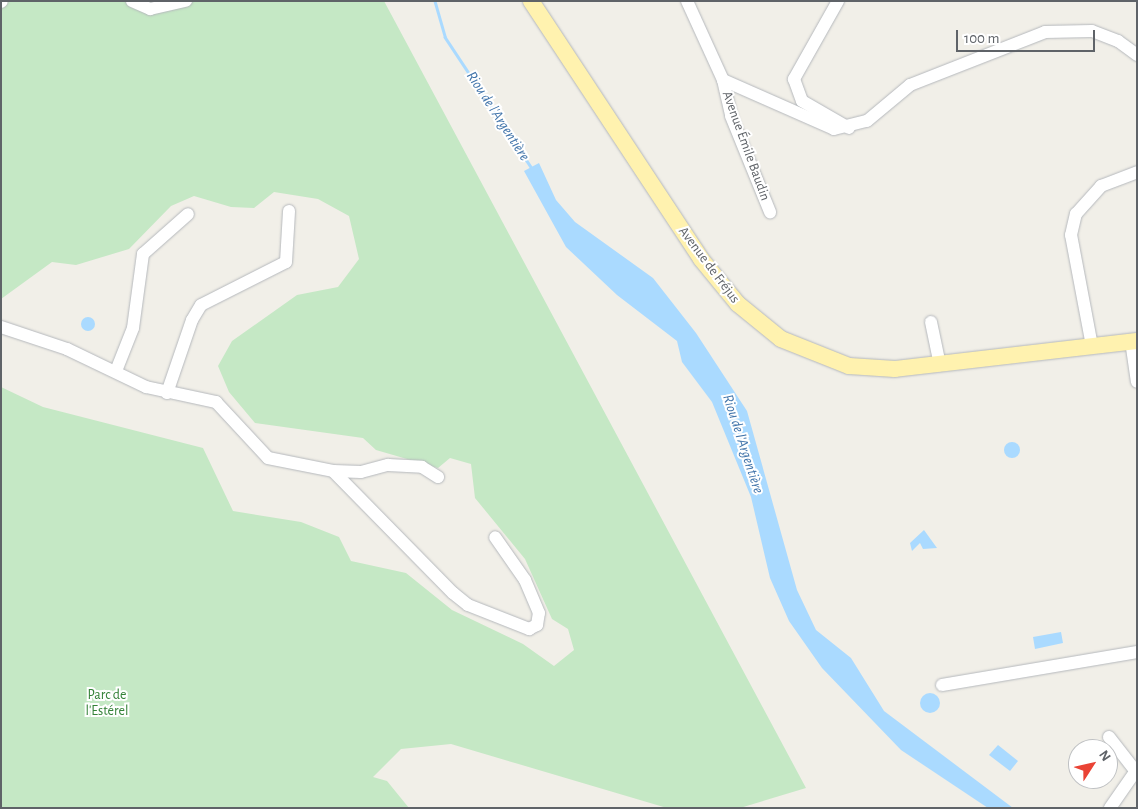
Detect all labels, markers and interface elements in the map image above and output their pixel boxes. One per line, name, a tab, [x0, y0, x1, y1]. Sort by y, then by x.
scale bar	[958, 20, 1097, 52]
text: 100 m	[964, 31, 999, 46]
water label: Riou de l'Argentière	[462, 68, 534, 164]
street label: Avenue Émile Baudin	[718, 89, 774, 203]
street label: Avenue de Fréjus	[675, 223, 743, 307]
water label: Riou de l'Argentière	[719, 392, 767, 496]
park label: Parc de l'Estérel	[86, 687, 128, 720]
north arrow	[1068, 739, 1118, 789]
text: N	[1096, 748, 1113, 764]

